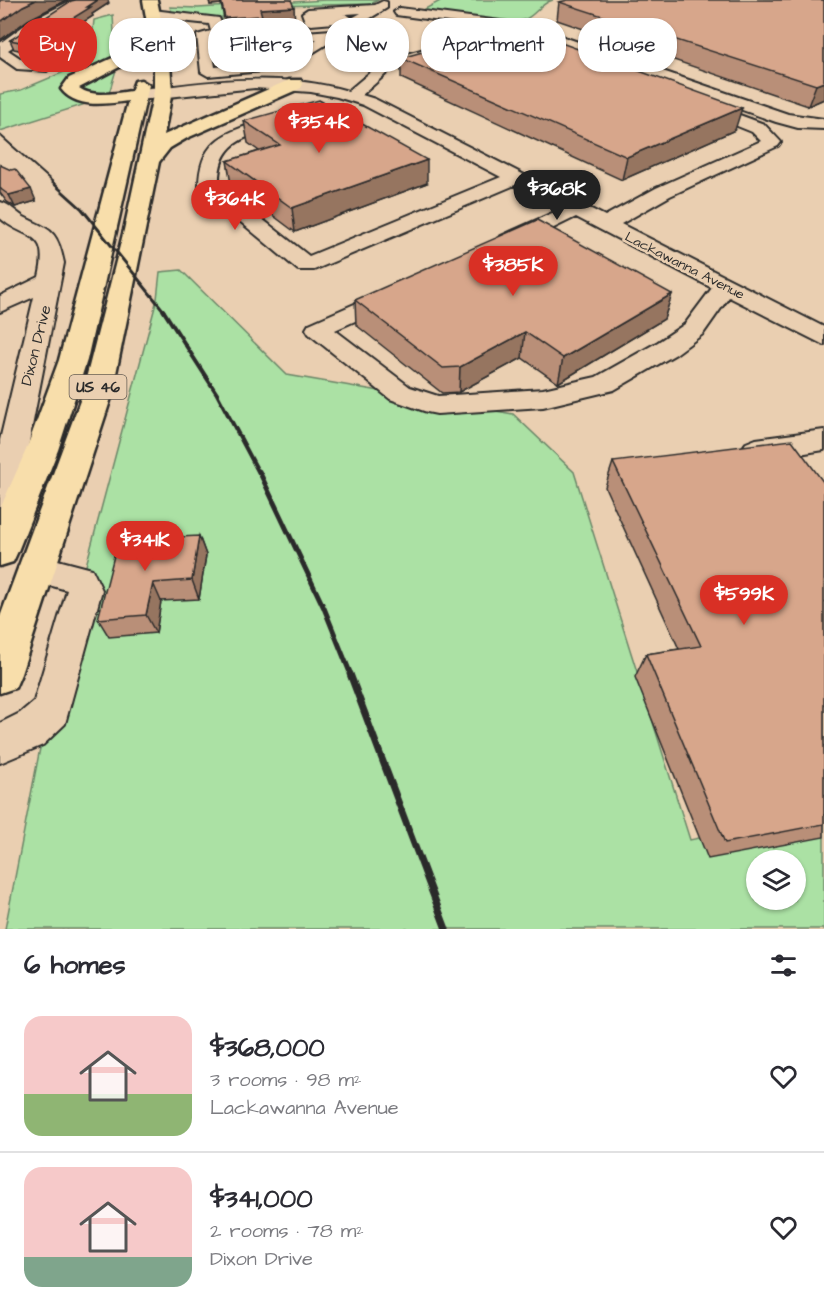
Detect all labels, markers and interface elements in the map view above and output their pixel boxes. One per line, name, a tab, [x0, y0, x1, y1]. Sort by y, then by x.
chip: Buy	[18, 18, 97, 72]
chip: Rent	[109, 18, 196, 72]
chip: Filters	[208, 18, 313, 72]
chip: New	[325, 18, 409, 72]
chip: Apartment	[421, 18, 566, 72]
chip: House	[578, 18, 677, 72]
pin: $354K	[277, 103, 361, 154]
text: $354K	[288, 108, 350, 136]
pin: $368K	[515, 170, 599, 221]
text: $368K	[528, 175, 586, 203]
pin: $364K	[193, 180, 277, 231]
text: $364K	[205, 185, 265, 213]
street label: Lackawanna Avenue	[621, 227, 748, 305]
pin: $385K	[471, 246, 555, 297]
text: $385K	[483, 251, 543, 279]
street label: Dixon Drive	[15, 302, 57, 388]
road number: US 46	[70, 375, 126, 399]
pin: $341K	[103, 521, 187, 572]
text: $341K	[120, 526, 170, 554]
pin: $599K	[702, 575, 786, 626]
text: $599K	[714, 580, 774, 608]
map controls	[746, 850, 806, 910]
button: layers	[746, 850, 806, 910]
text: 6 homes	[24, 947, 126, 983]
icon: filters	[767, 949, 800, 982]
text: $368,000	[210, 1030, 325, 1066]
icon: home	[72, 1040, 144, 1112]
icon: heart	[767, 1060, 800, 1093]
text: 3 rooms · 98 m²	[210, 1066, 362, 1094]
text: Lackawanna Avenue	[210, 1094, 399, 1122]
text: $341,000	[210, 1181, 313, 1217]
icon: home	[72, 1191, 144, 1263]
icon: heart	[767, 1211, 800, 1244]
text: 2 rooms · 78 m²	[210, 1217, 364, 1245]
text: Dixon Drive	[210, 1245, 313, 1273]

